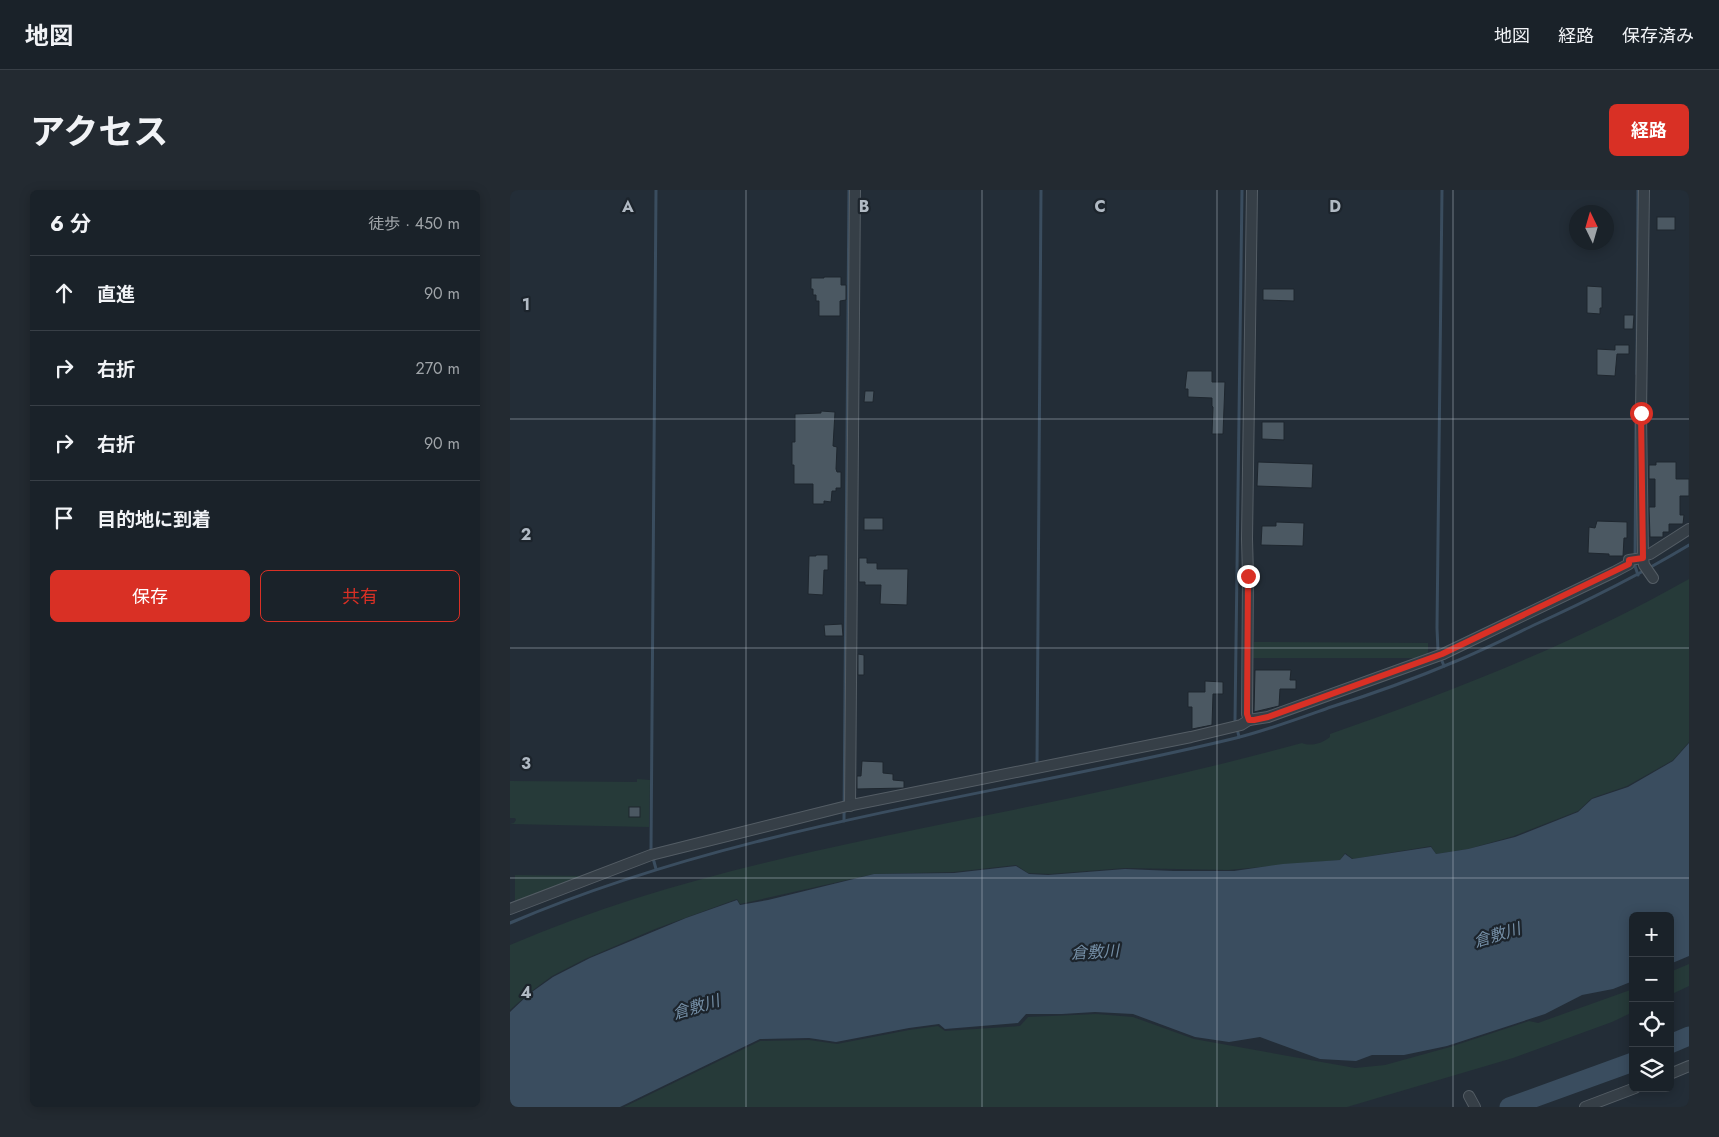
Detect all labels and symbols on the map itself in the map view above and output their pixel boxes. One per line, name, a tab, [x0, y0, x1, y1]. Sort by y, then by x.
text: A	[621, 195, 634, 218]
text: B	[859, 195, 869, 218]
text: C	[1094, 195, 1106, 218]
text: D	[1329, 195, 1341, 218]
north arrow	[1569, 205, 1614, 250]
text: 1	[522, 293, 530, 316]
route start	[1630, 402, 1653, 425]
text: 2	[521, 523, 531, 546]
route end	[1237, 565, 1260, 588]
text: 3	[521, 752, 531, 775]
water label: 倉敷川	[1471, 916, 1525, 953]
water label: 倉敷川	[1070, 939, 1122, 965]
text: 4	[520, 981, 532, 1004]
water label: 倉敷川	[670, 988, 724, 1025]

